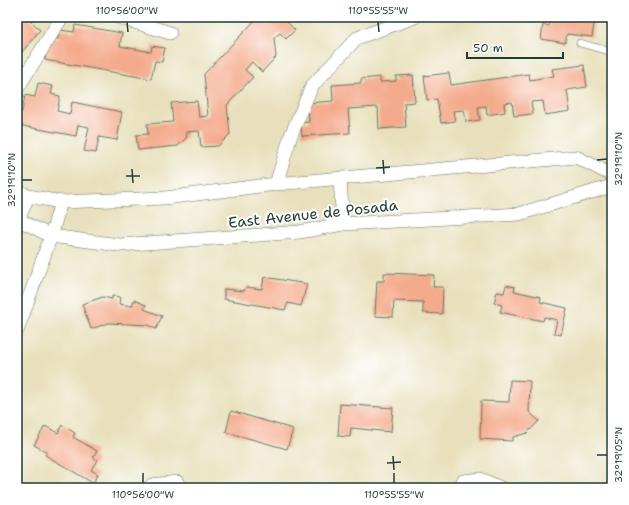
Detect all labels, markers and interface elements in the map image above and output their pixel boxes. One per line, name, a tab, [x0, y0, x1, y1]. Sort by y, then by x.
text: 110°56'00"W	[96, 4, 159, 17]
text: 110°55'55"W	[348, 4, 408, 17]
scale bar	[467, 34, 563, 60]
text: 50 m	[473, 40, 503, 56]
text: 32°19'10"N	[612, 132, 625, 186]
text: 32°19'10"N	[5, 153, 18, 207]
street label: East Avenue de Posada	[227, 195, 400, 233]
text: 32°19'05"N	[612, 427, 625, 483]
text: 110°56'00"W	[112, 488, 175, 501]
text: 110°55'55"W	[364, 488, 424, 501]

